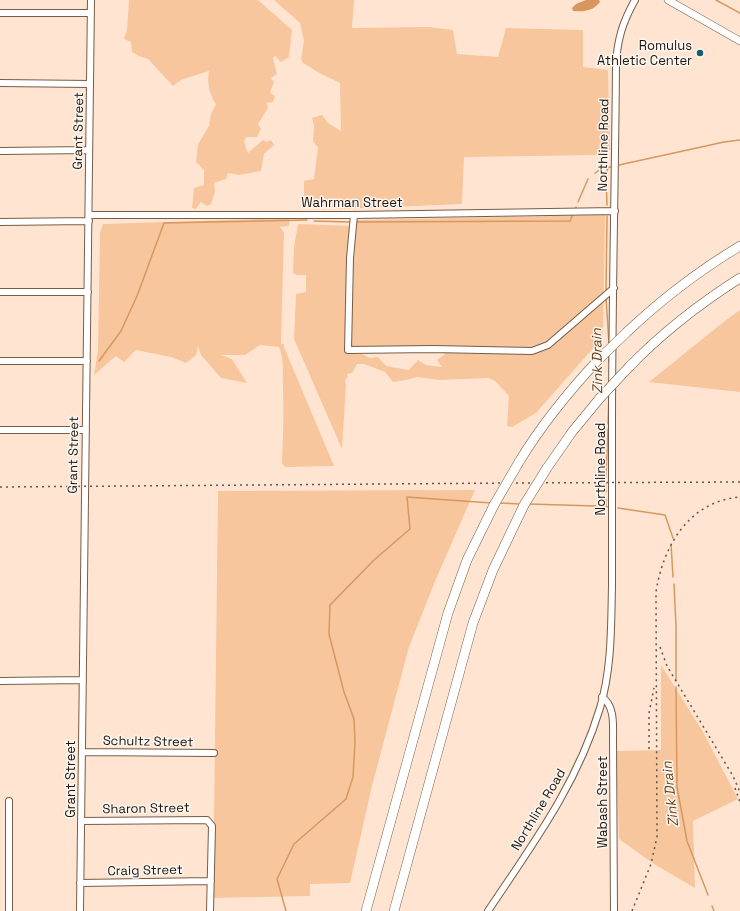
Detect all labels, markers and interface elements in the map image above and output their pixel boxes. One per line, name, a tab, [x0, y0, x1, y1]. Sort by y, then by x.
place label: Romulus Athletic Center	[597, 38, 692, 69]
marker: Romulus Athletic Center	[695, 48, 705, 58]
street label: Grant Street	[71, 92, 87, 170]
street label: Northline Road	[595, 98, 613, 192]
street label: Wahrman Street	[301, 195, 403, 211]
water label: Zink Drain	[589, 328, 607, 394]
street label: Grant Street	[66, 416, 82, 494]
street label: Northline Road	[593, 423, 609, 515]
street label: Schultz Street	[103, 733, 193, 751]
street label: Grant Street	[63, 740, 79, 818]
street label: Wabash Street	[595, 756, 611, 848]
water label: Zink Drain	[659, 760, 683, 828]
street label: Northline Road	[508, 766, 570, 854]
street label: Sharon Street	[102, 800, 190, 818]
street label: Craig Street	[107, 863, 183, 879]

